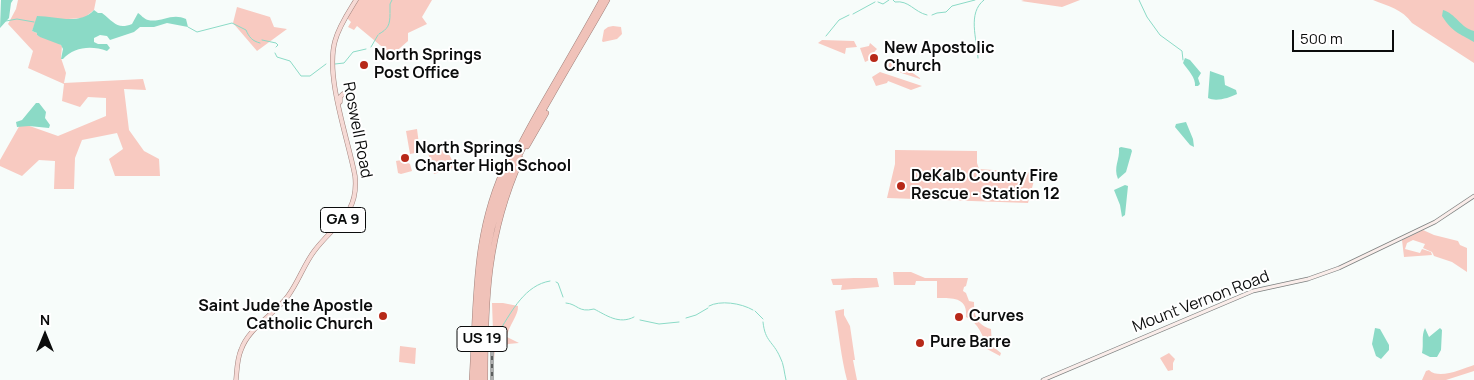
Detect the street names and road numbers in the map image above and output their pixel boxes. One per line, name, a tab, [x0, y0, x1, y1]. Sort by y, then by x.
street label: Roswell Road	[338, 80, 376, 180]
road number: GA 9	[320, 208, 366, 232]
street label: Mount Vernon Road	[1130, 267, 1272, 337]
road number: US 19	[457, 326, 507, 352]

